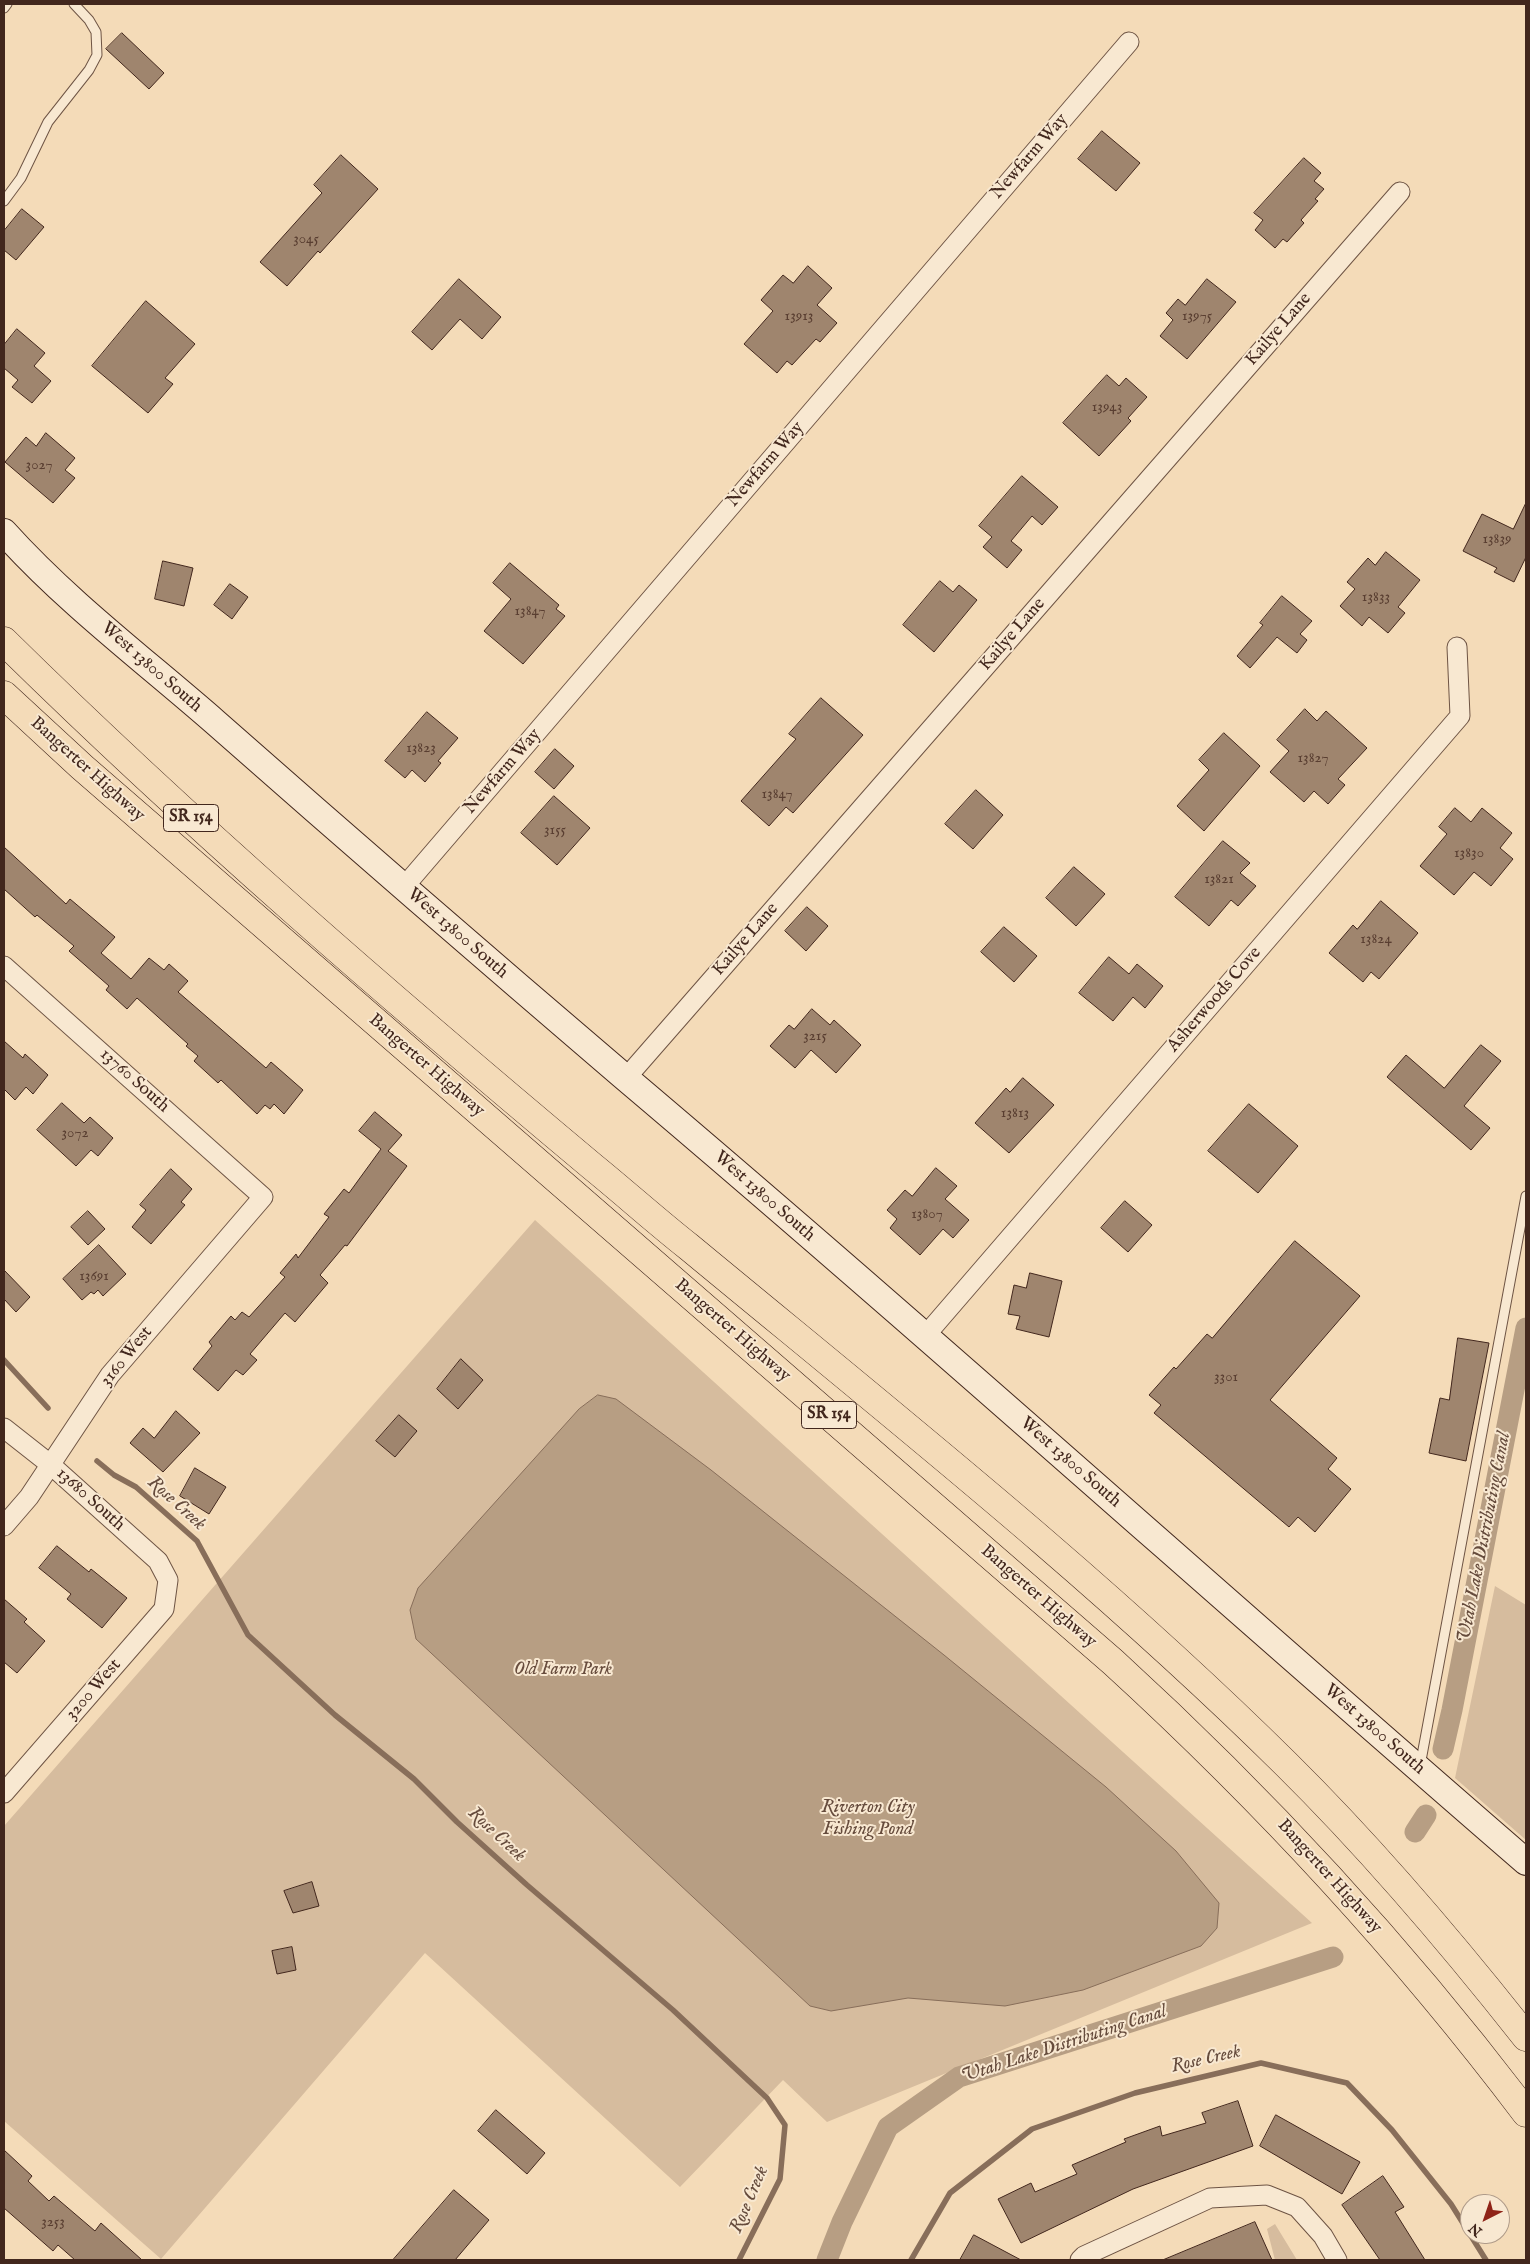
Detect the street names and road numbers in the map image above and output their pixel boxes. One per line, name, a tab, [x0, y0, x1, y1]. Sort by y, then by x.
street label: Newfarm Way	[987, 110, 1073, 204]
street label: Kailye Lane	[1241, 289, 1317, 371]
street label: Newfarm Way	[723, 418, 809, 512]
street label: Kailye Lane	[975, 594, 1051, 676]
street label: West 13800 South	[96, 618, 206, 718]
street label: Bangerter Highway	[25, 713, 149, 827]
street label: Newfarm Way	[460, 725, 546, 819]
road number: SR 154	[164, 804, 218, 831]
street label: West 13800 South	[402, 884, 512, 984]
street label: Kailye Lane	[708, 899, 784, 981]
street label: Asherwoods Cove	[1163, 943, 1267, 1057]
street label: Bangerter Highway	[364, 1010, 488, 1122]
street label: 13760 South	[95, 1044, 173, 1118]
street label: West 13800 South	[709, 1147, 819, 1247]
street label: Bangerter Highway	[670, 1275, 794, 1387]
street label: 3160 West	[96, 1323, 158, 1391]
road number: SR 154	[802, 1402, 856, 1428]
street label: West 13800 South	[1015, 1413, 1125, 1513]
street label: 13680 South	[51, 1464, 129, 1536]
street label: Bangerter Highway	[976, 1541, 1100, 1653]
street label: 3200 West	[62, 1655, 126, 1725]
street label: West 13800 South	[1319, 1680, 1429, 1780]
street label: Bangerter Highway	[1272, 1815, 1386, 1939]

